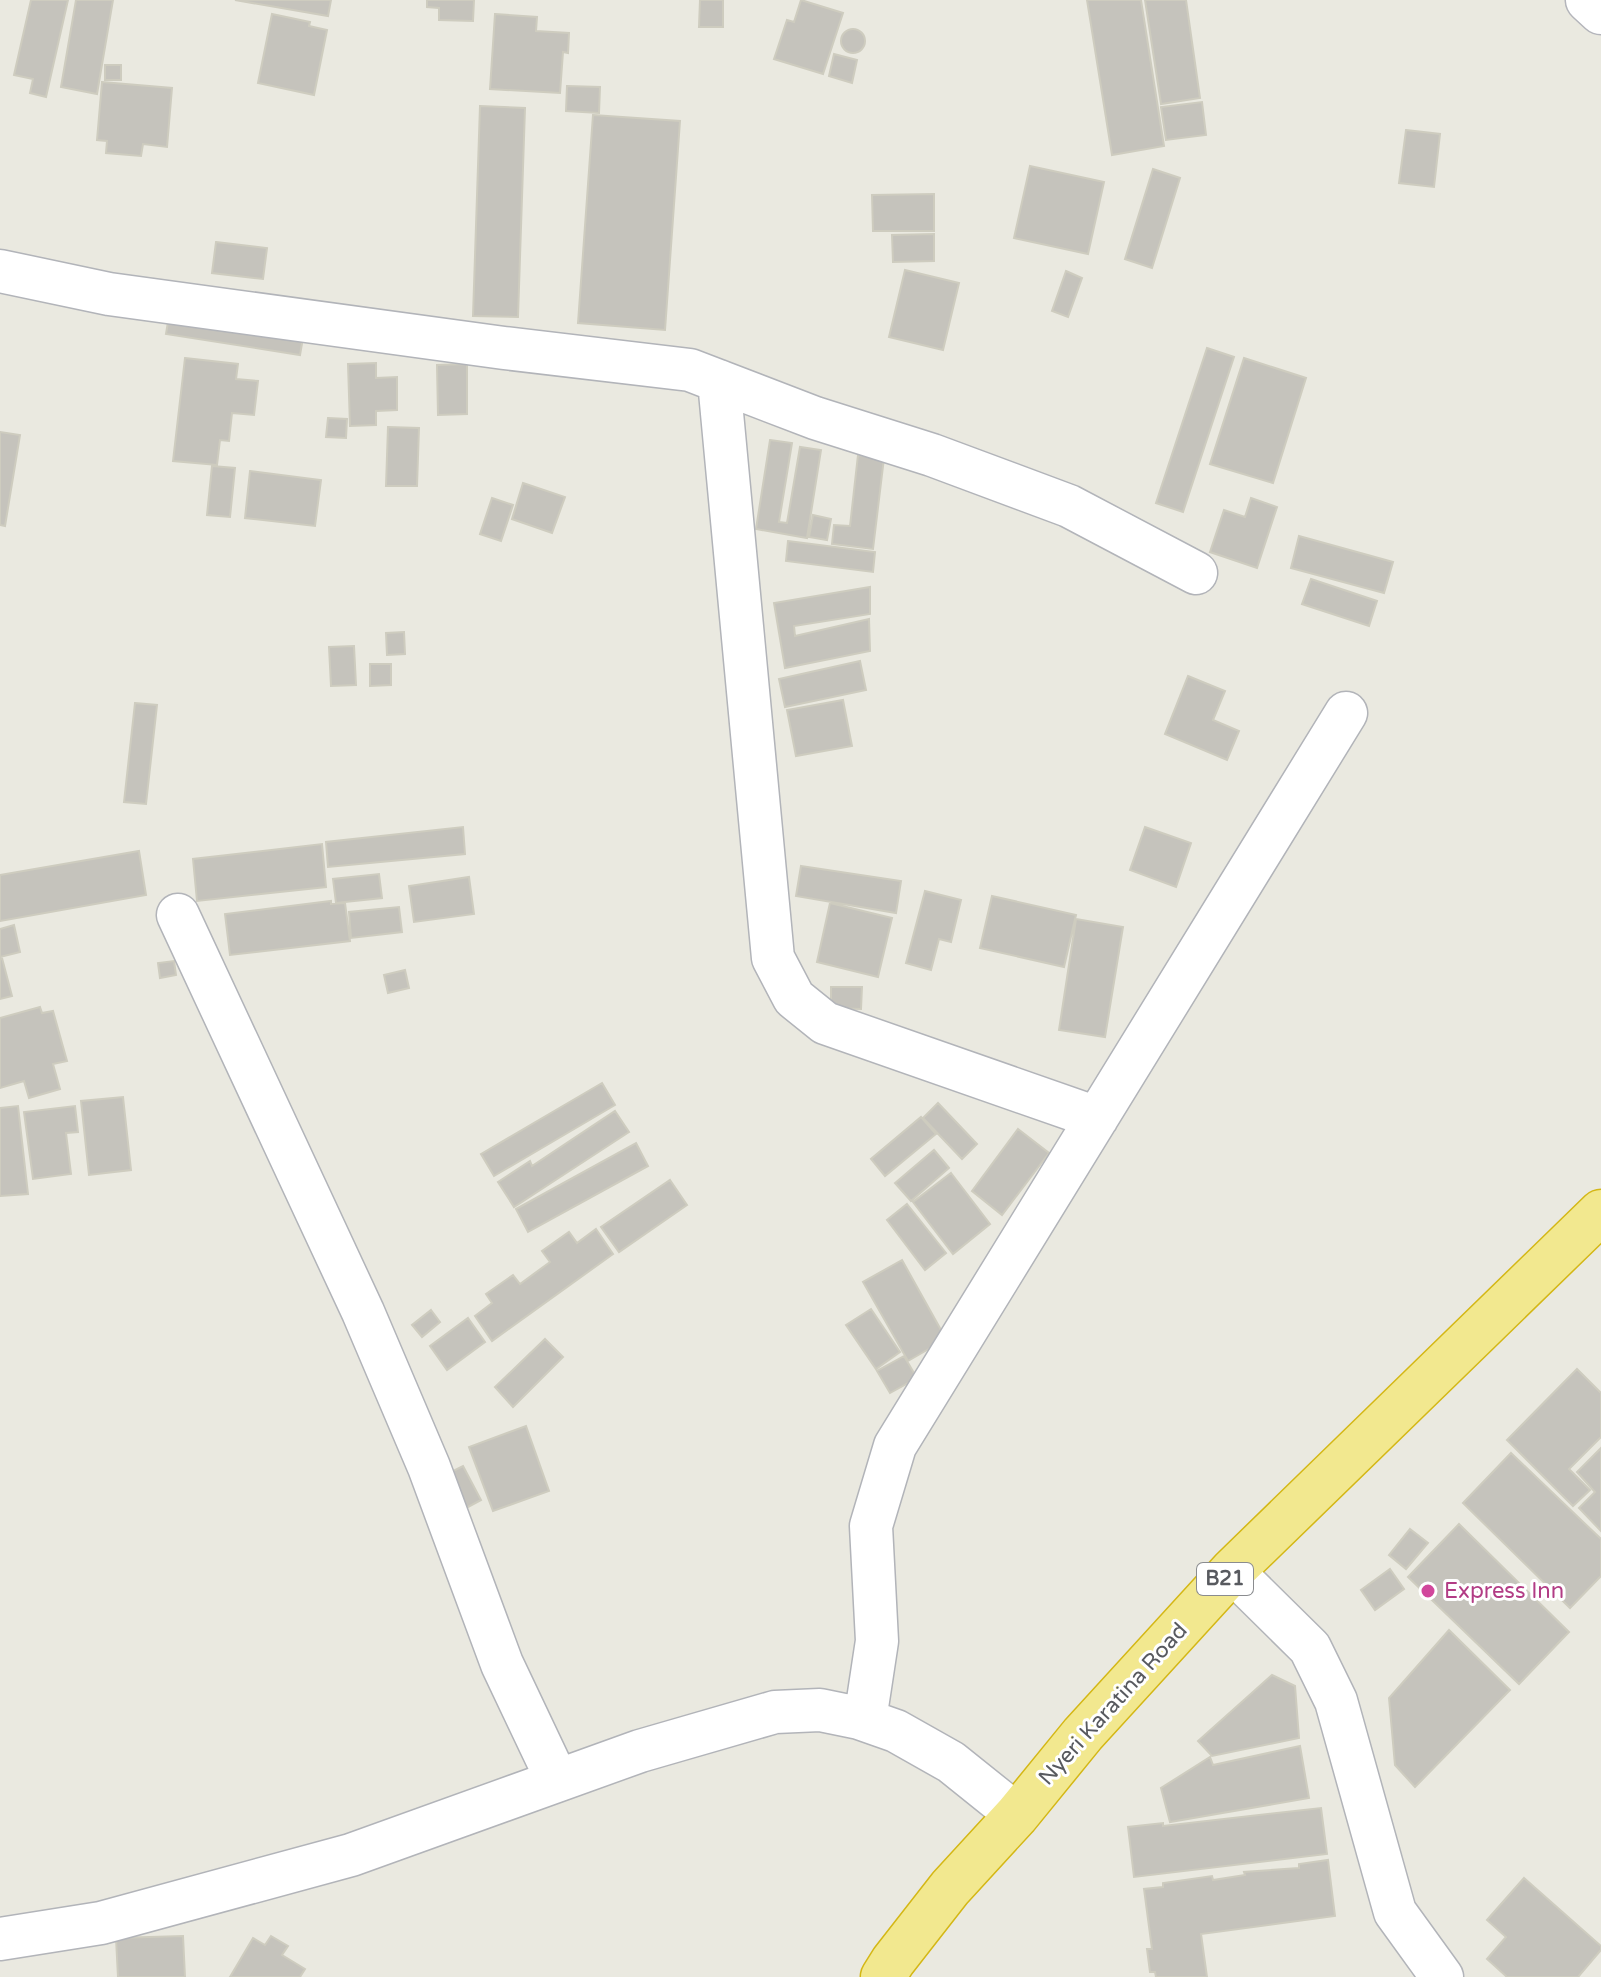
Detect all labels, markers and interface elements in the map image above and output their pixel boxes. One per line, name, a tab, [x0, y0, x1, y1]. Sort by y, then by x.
road number: B21	[1197, 1563, 1253, 1595]
place label: Express Inn	[1444, 1578, 1564, 1604]
marker: Express Inn	[1419, 1582, 1437, 1600]
street label: Nyeri Karatina Road	[1033, 1617, 1193, 1791]

